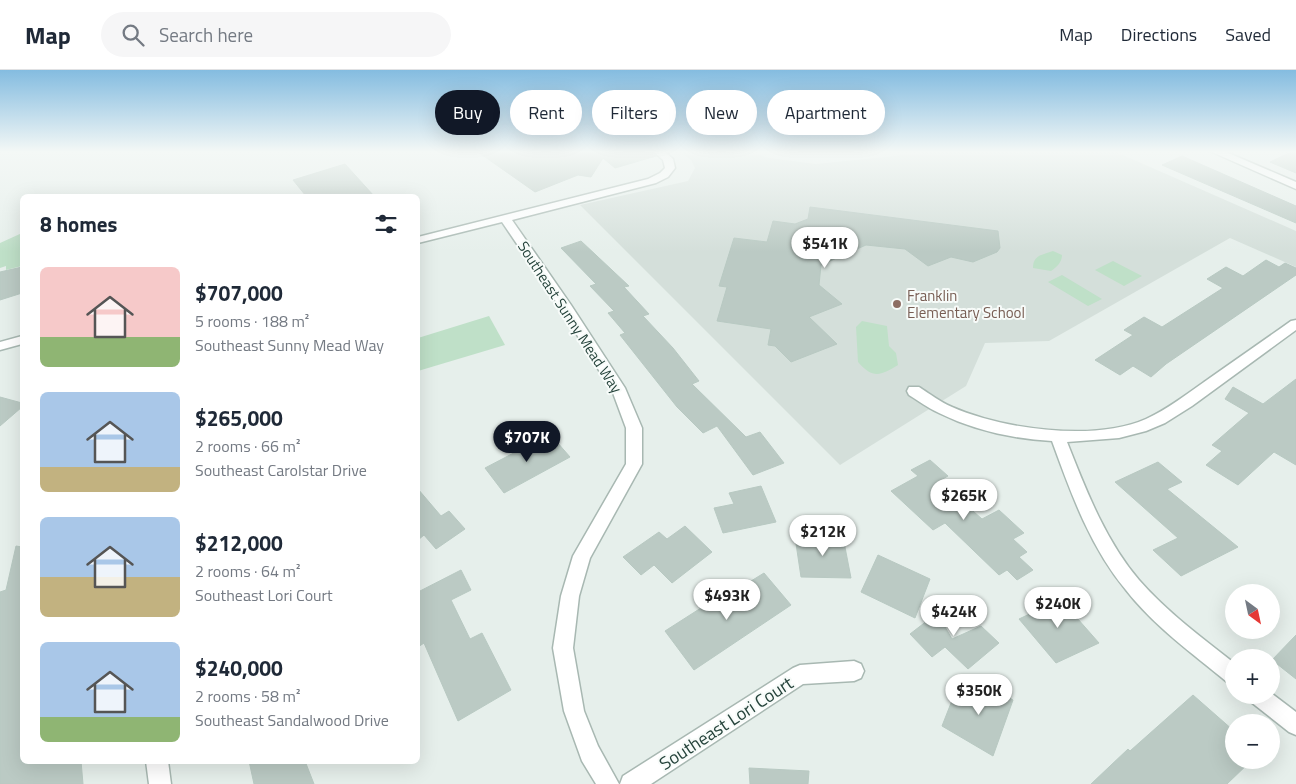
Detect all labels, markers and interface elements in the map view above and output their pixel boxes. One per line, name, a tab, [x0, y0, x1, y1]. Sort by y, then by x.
search box	[101, 12, 451, 57]
text: Map	[25, 17, 71, 53]
text: Search here	[159, 20, 253, 49]
icon: search	[119, 21, 147, 49]
text: Map	[1059, 21, 1093, 48]
text: Directions	[1121, 21, 1197, 48]
text: Saved	[1225, 21, 1271, 48]
chip: Buy	[435, 90, 500, 135]
chip: Rent	[510, 90, 582, 135]
chip: Filters	[592, 90, 676, 135]
chip: New	[686, 90, 757, 135]
chip: Apartment	[767, 90, 885, 135]
text: 8 homes	[40, 208, 117, 240]
icon: filters	[372, 210, 400, 238]
pin: $541K	[790, 226, 860, 269]
text: $541K	[802, 231, 848, 255]
street label: Southeast Sunny Mead Way	[512, 236, 628, 398]
text: $707,000	[195, 277, 283, 309]
place label: Franklin Elementary School	[907, 284, 1025, 324]
icon: home	[80, 287, 140, 347]
marker: Franklin Elementary School	[891, 298, 903, 310]
text: 5 rooms · 188 m²	[195, 309, 309, 333]
text: Southeast Sunny Mead Way	[195, 333, 384, 357]
text: $265,000	[195, 402, 283, 434]
icon: home	[80, 412, 140, 472]
pin: $707K	[492, 420, 562, 463]
text: $707K	[504, 425, 550, 449]
text: 2 rooms · 66 m²	[195, 434, 300, 458]
text: Southeast Carolstar Drive	[195, 458, 367, 482]
pin: $265K	[929, 478, 999, 521]
text: $265K	[941, 483, 987, 507]
pin: $212K	[788, 514, 858, 557]
text: $212K	[800, 519, 846, 543]
text: $212,000	[195, 527, 283, 559]
icon: home	[80, 537, 140, 597]
text: 2 rooms · 64 m²	[195, 559, 300, 583]
pin: $493K	[692, 578, 762, 621]
text: Southeast Lori Court	[195, 583, 333, 607]
text: $493K	[704, 583, 750, 607]
north arrow	[1225, 584, 1280, 639]
map controls	[1225, 584, 1280, 769]
pin: $240K	[1023, 586, 1093, 629]
text: $240K	[1035, 591, 1081, 615]
pin: $424K	[919, 594, 989, 637]
text: $424K	[931, 599, 977, 623]
button: +	[1225, 649, 1280, 704]
text: $240,000	[195, 652, 283, 684]
icon: home	[80, 662, 140, 722]
street label: Southeast Lori Court	[654, 669, 799, 777]
pin: $350K	[944, 674, 1014, 716]
text: $350K	[956, 678, 1002, 702]
text: 2 rooms · 58 m²	[195, 684, 300, 708]
text: Southeast Sandalwood Drive	[195, 708, 389, 732]
button: −	[1225, 714, 1280, 769]

